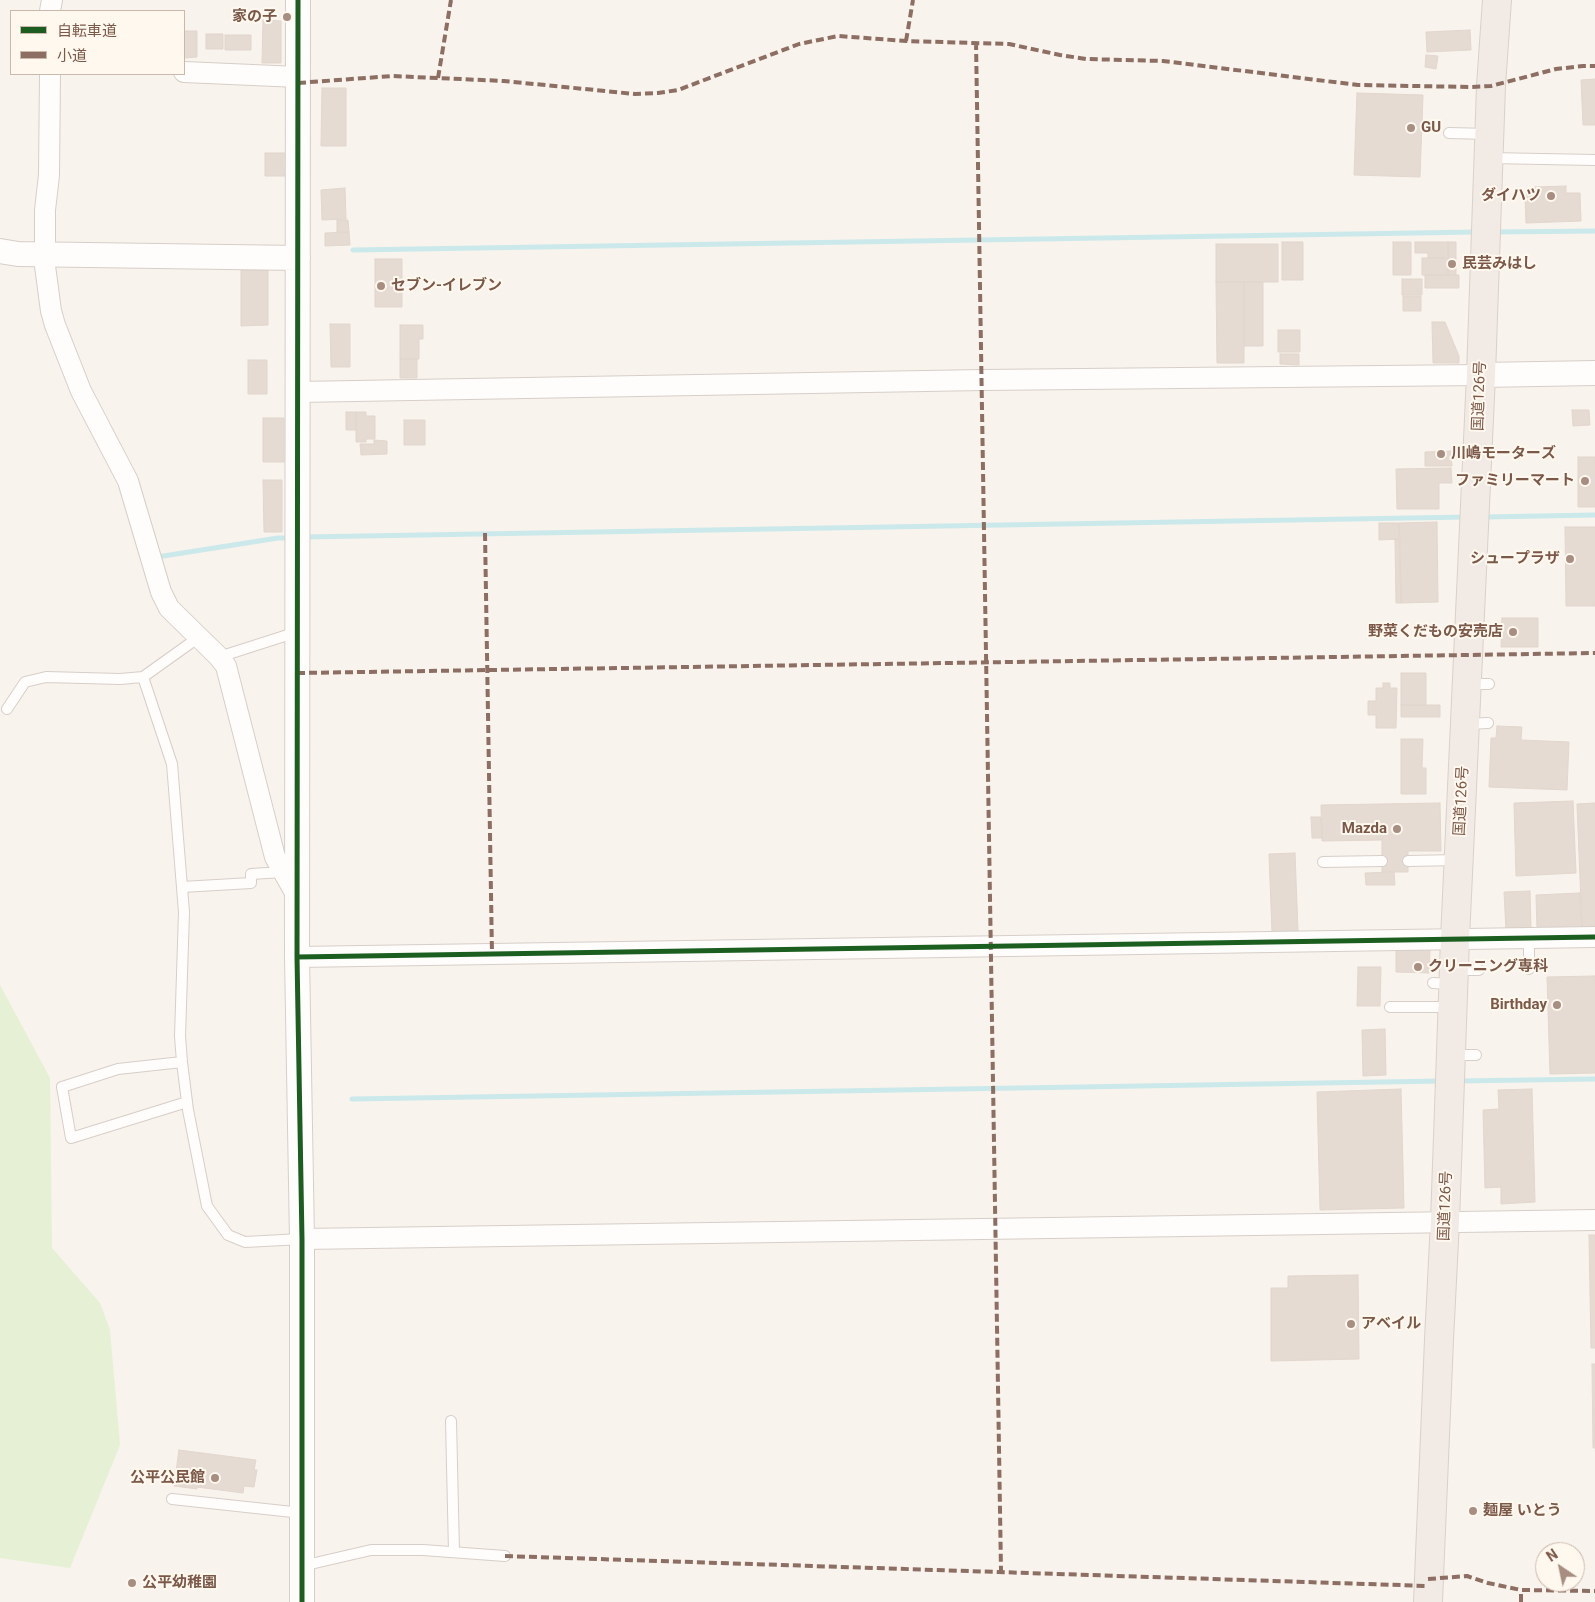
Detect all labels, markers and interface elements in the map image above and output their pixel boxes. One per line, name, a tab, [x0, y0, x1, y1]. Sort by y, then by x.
place label: 家の子	[232, 8, 277, 26]
legend	[10, 10, 185, 75]
marker: 家の子	[281, 11, 293, 23]
text: 自転車道	[57, 22, 117, 40]
text: 小道	[57, 47, 87, 65]
place label: GU	[1421, 119, 1441, 137]
marker: GU	[1405, 122, 1417, 134]
place label: ダイハツ	[1481, 187, 1541, 205]
marker: ダイハツ	[1545, 190, 1557, 202]
place label: 民芸みはし	[1462, 255, 1537, 273]
marker: 民芸みはし	[1446, 258, 1458, 270]
place label: セブン-イレブン	[391, 277, 502, 295]
marker: セブン-イレブン	[375, 280, 387, 292]
street label: 国道126号	[1470, 361, 1490, 431]
place label: 川嶋モーターズ	[1451, 445, 1556, 463]
marker: 川嶋モーターズ	[1435, 448, 1447, 460]
place label: ファミリーマート	[1455, 472, 1575, 490]
marker: ファミリーマート	[1579, 475, 1591, 487]
place label: シュープラザ	[1470, 550, 1560, 568]
marker: シュープラザ	[1564, 553, 1576, 565]
place label: 野菜くだもの安売店	[1368, 623, 1503, 641]
marker: 野菜くだもの安売店	[1507, 626, 1519, 638]
street label: 国道126号	[1451, 765, 1473, 837]
place label: Mazda	[1342, 820, 1387, 838]
marker: Mazda	[1391, 823, 1403, 835]
place label: クリーニング専科	[1428, 958, 1548, 976]
marker: クリーニング専科	[1412, 961, 1424, 973]
place label: Birthday	[1490, 996, 1547, 1014]
marker: Birthday	[1551, 999, 1563, 1011]
street label: 国道126号	[1436, 1171, 1456, 1241]
place label: アベイル	[1361, 1315, 1421, 1333]
marker: アベイル	[1345, 1318, 1357, 1330]
place label: 公平公民館	[130, 1469, 205, 1487]
marker: 公平公民館	[209, 1472, 221, 1484]
place label: 麺屋 いとう	[1483, 1502, 1562, 1520]
marker: 麺屋 いとう	[1467, 1505, 1479, 1517]
north arrow	[1535, 1542, 1585, 1592]
text: N	[1544, 1546, 1561, 1565]
place label: 公平幼稚園	[142, 1574, 217, 1592]
marker: 公平幼稚園	[126, 1577, 138, 1589]

